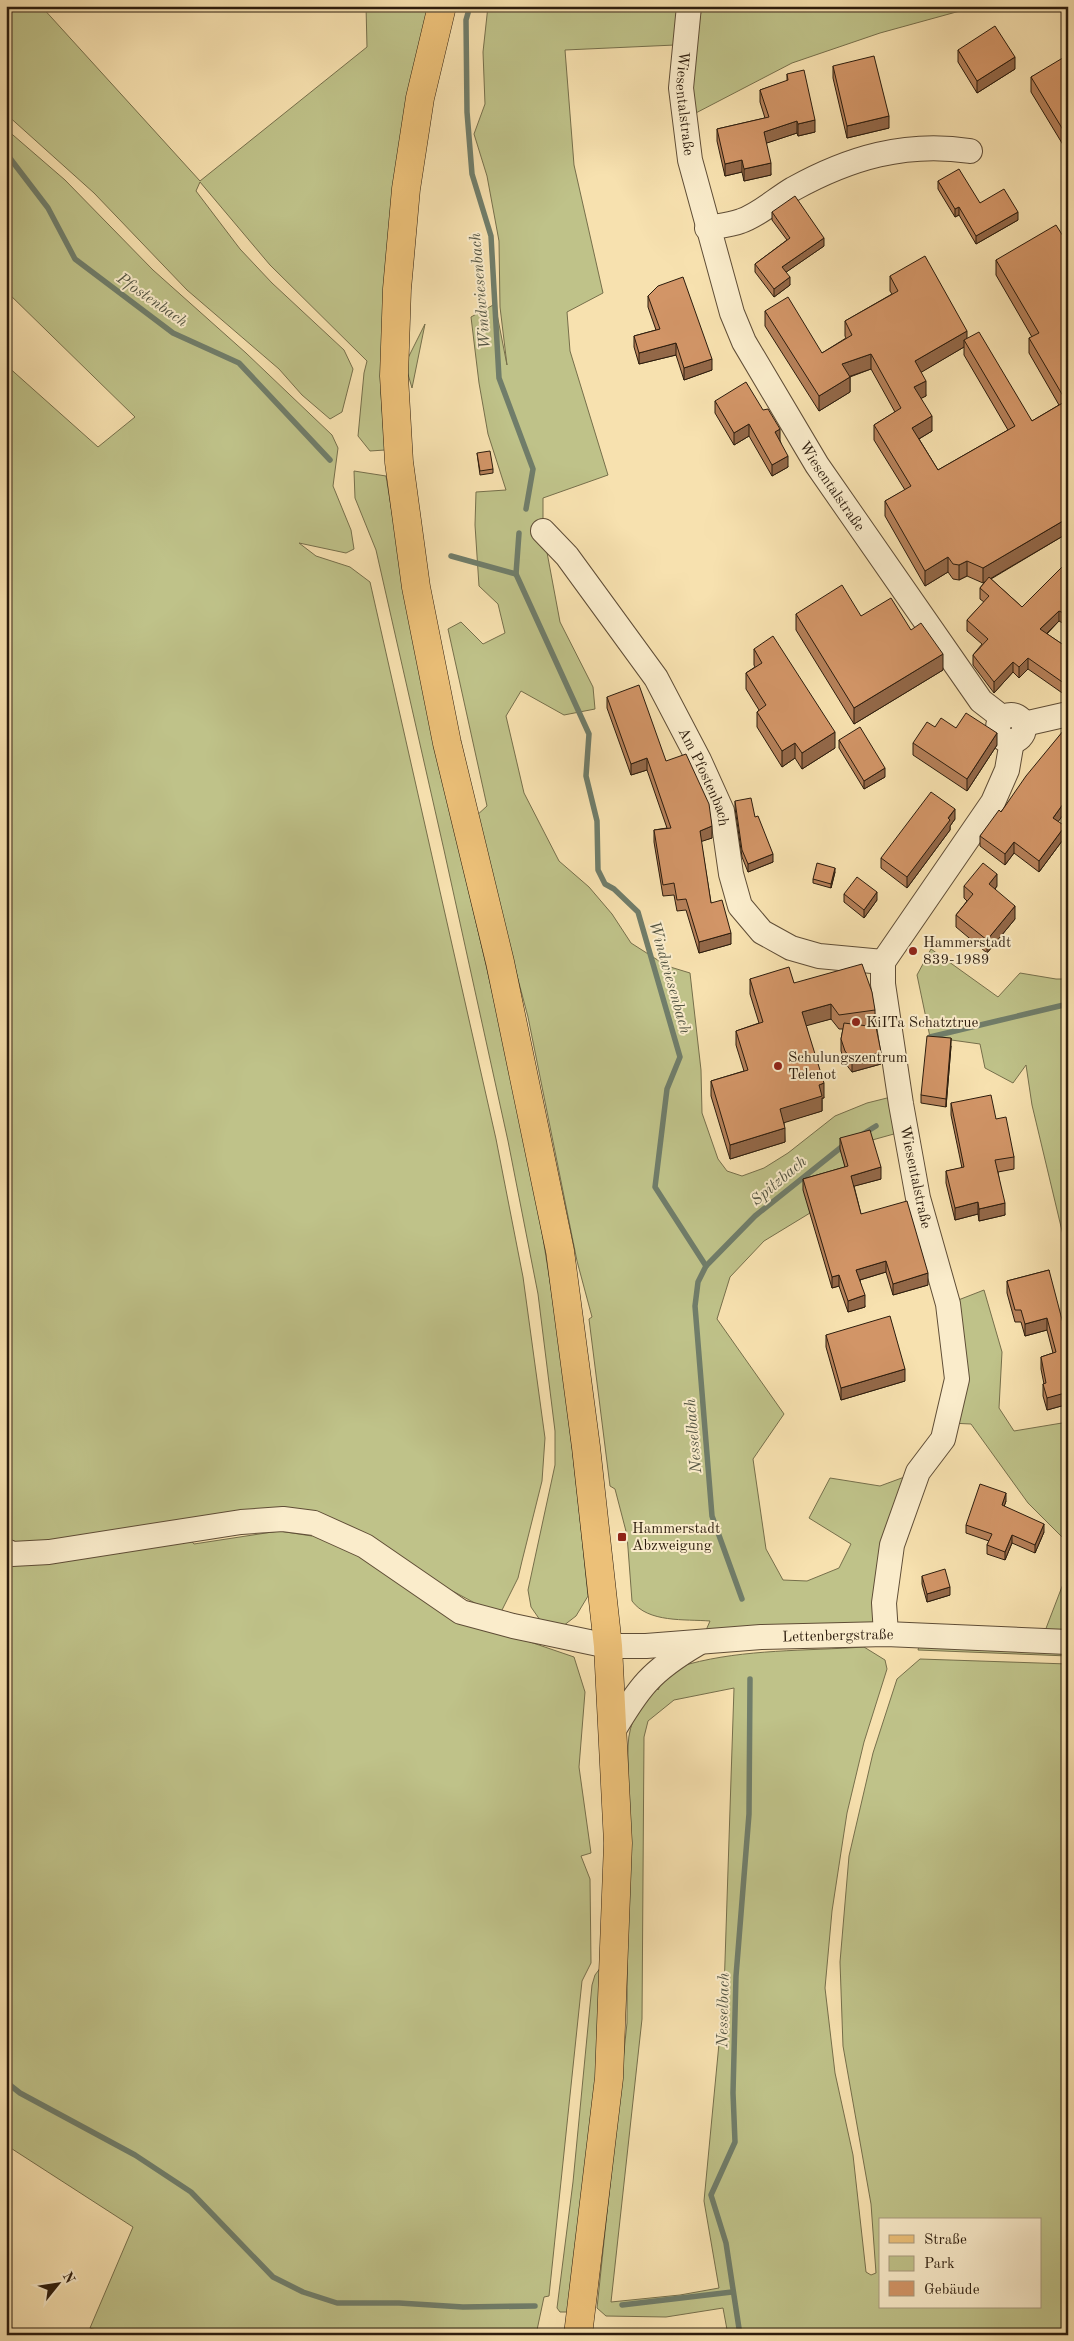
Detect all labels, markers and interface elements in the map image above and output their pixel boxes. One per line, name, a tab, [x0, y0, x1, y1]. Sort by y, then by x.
street label: Wiesentalstraße	[672, 51, 695, 157]
water label: Windwiesenbach	[468, 232, 494, 350]
water label: Pfostenbach	[113, 270, 190, 331]
street label: Wiesentalstraße	[796, 439, 867, 535]
street label: Am Pfostenbach	[674, 726, 730, 827]
water label: Windwiesenbach	[645, 919, 693, 1036]
place label: Hammerstadt 839-1989	[923, 936, 1011, 968]
marker: Hammerstadt 839-1989	[907, 945, 919, 957]
marker: KiITa Schatztrue	[850, 1016, 862, 1028]
place label: KiITa Schatztrue	[866, 1016, 979, 1031]
place label: Schulungszentrum Telenot	[788, 1051, 908, 1083]
marker: Schulungszentrum Telenot	[772, 1060, 784, 1072]
street label: Wiesentalstraße	[896, 1125, 933, 1230]
water label: Spitzbach	[748, 1154, 810, 1209]
water label: Nesselbach	[683, 1398, 705, 1475]
place label: Hammerstadt Abzweigung	[632, 1522, 720, 1554]
marker: Hammerstadt Abzweigung	[616, 1531, 628, 1543]
street label: Lettenbergstraße	[782, 1628, 894, 1645]
water label: Nesselbach	[715, 1972, 733, 2049]
legend	[879, 2218, 1042, 2308]
text: Straße	[924, 2233, 967, 2248]
text: Park	[924, 2257, 955, 2272]
north arrow	[32, 2258, 82, 2308]
text: N	[60, 2270, 77, 2286]
text: Gebäude	[924, 2283, 980, 2298]

